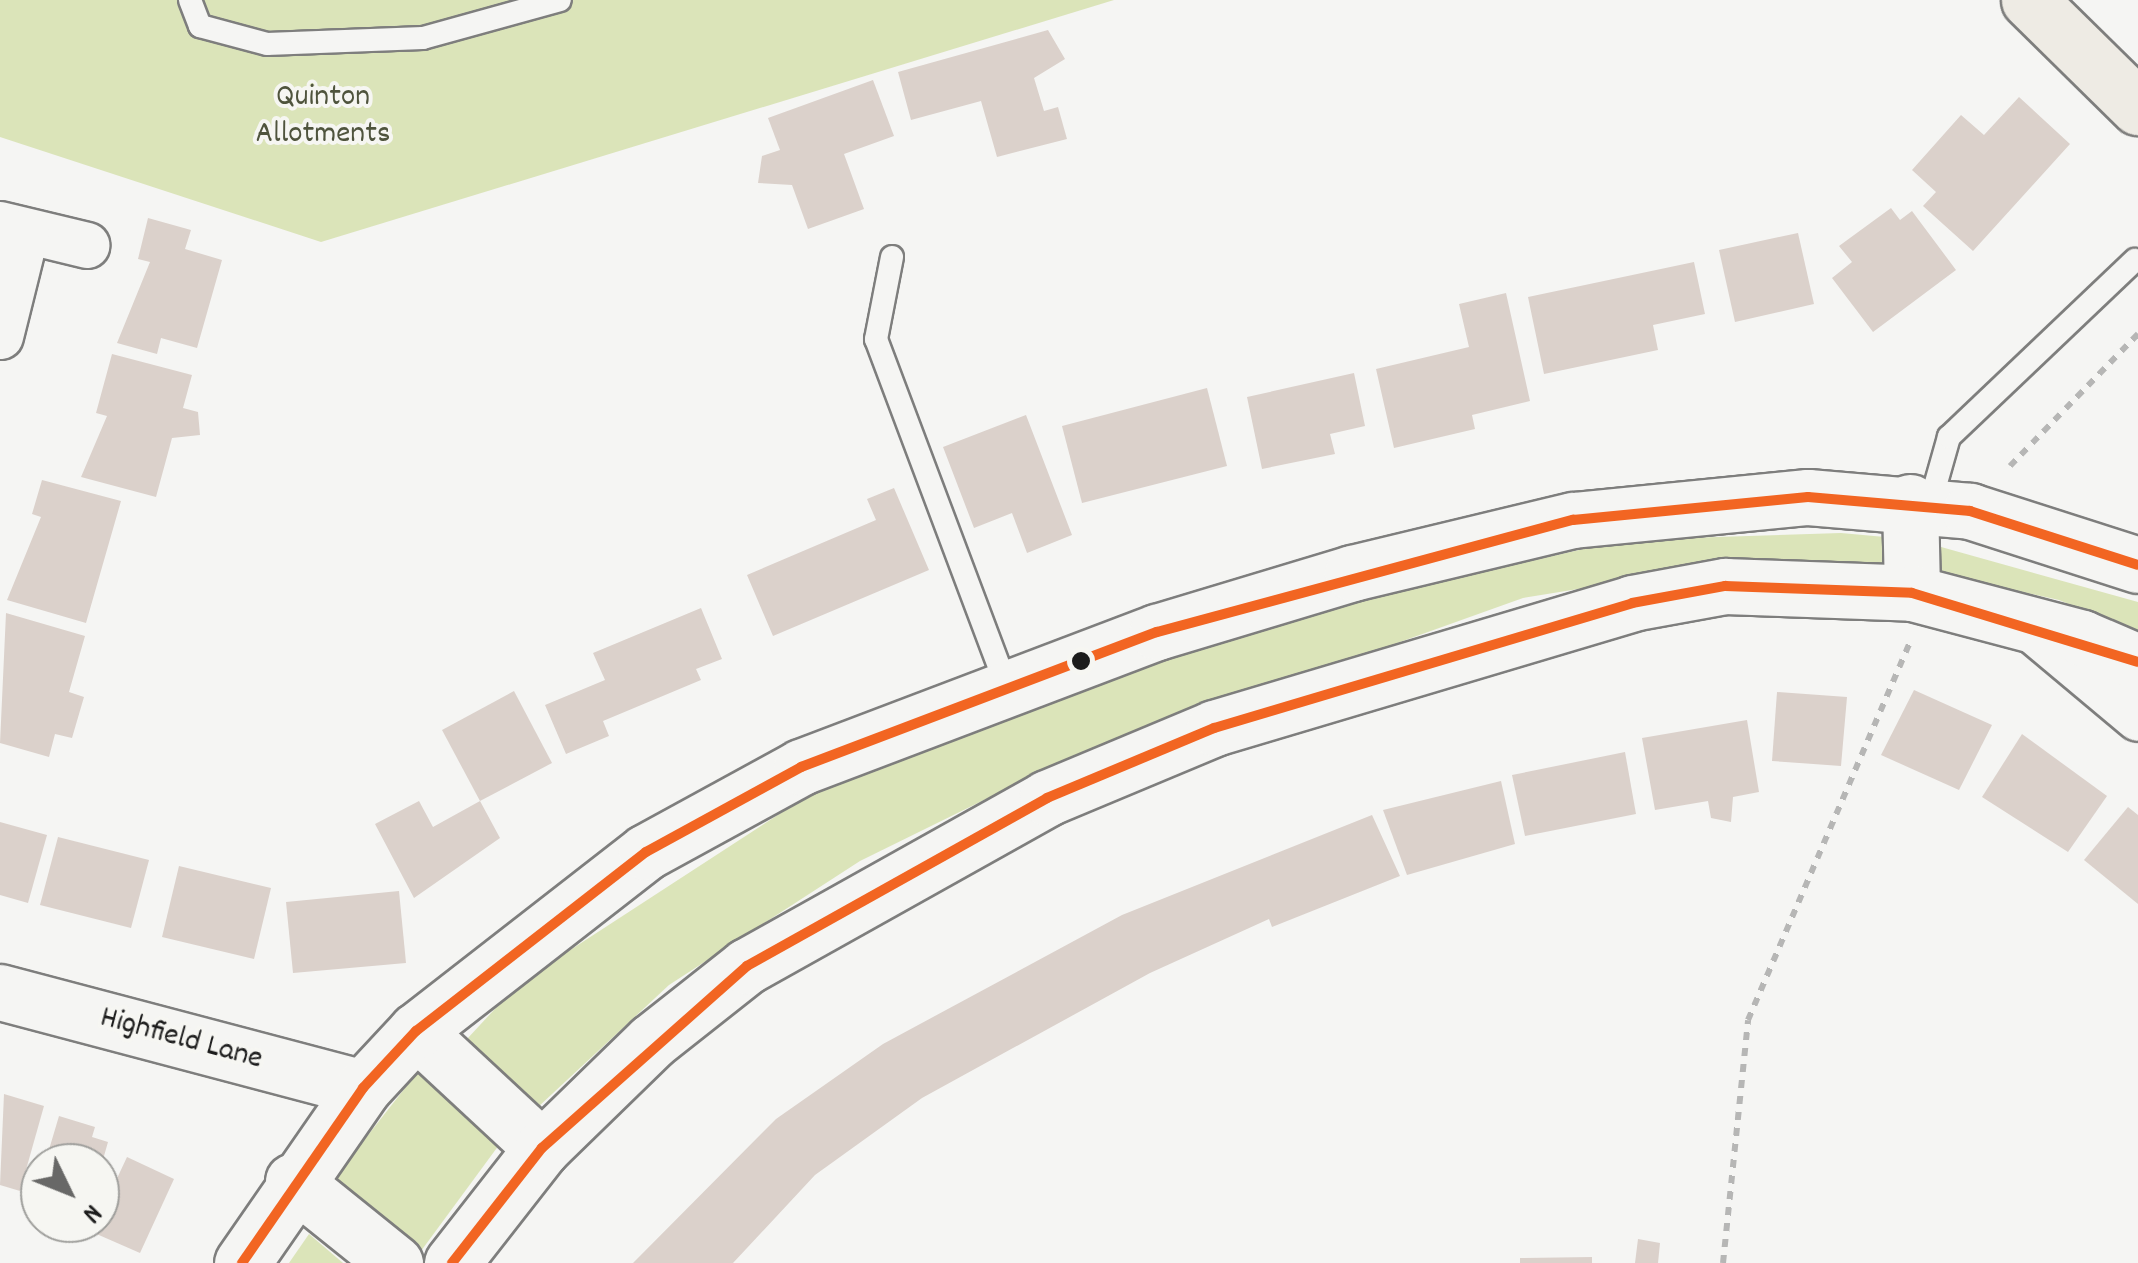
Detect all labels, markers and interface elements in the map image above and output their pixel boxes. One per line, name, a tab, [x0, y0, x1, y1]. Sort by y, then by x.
park label: Quinton Allotments	[256, 80, 390, 155]
unlabelled marker	[1071, 651, 1091, 671]
street label: Highfield Lane	[96, 1000, 266, 1080]
north arrow	[20, 1143, 120, 1243]
text: N	[71, 1193, 110, 1231]

